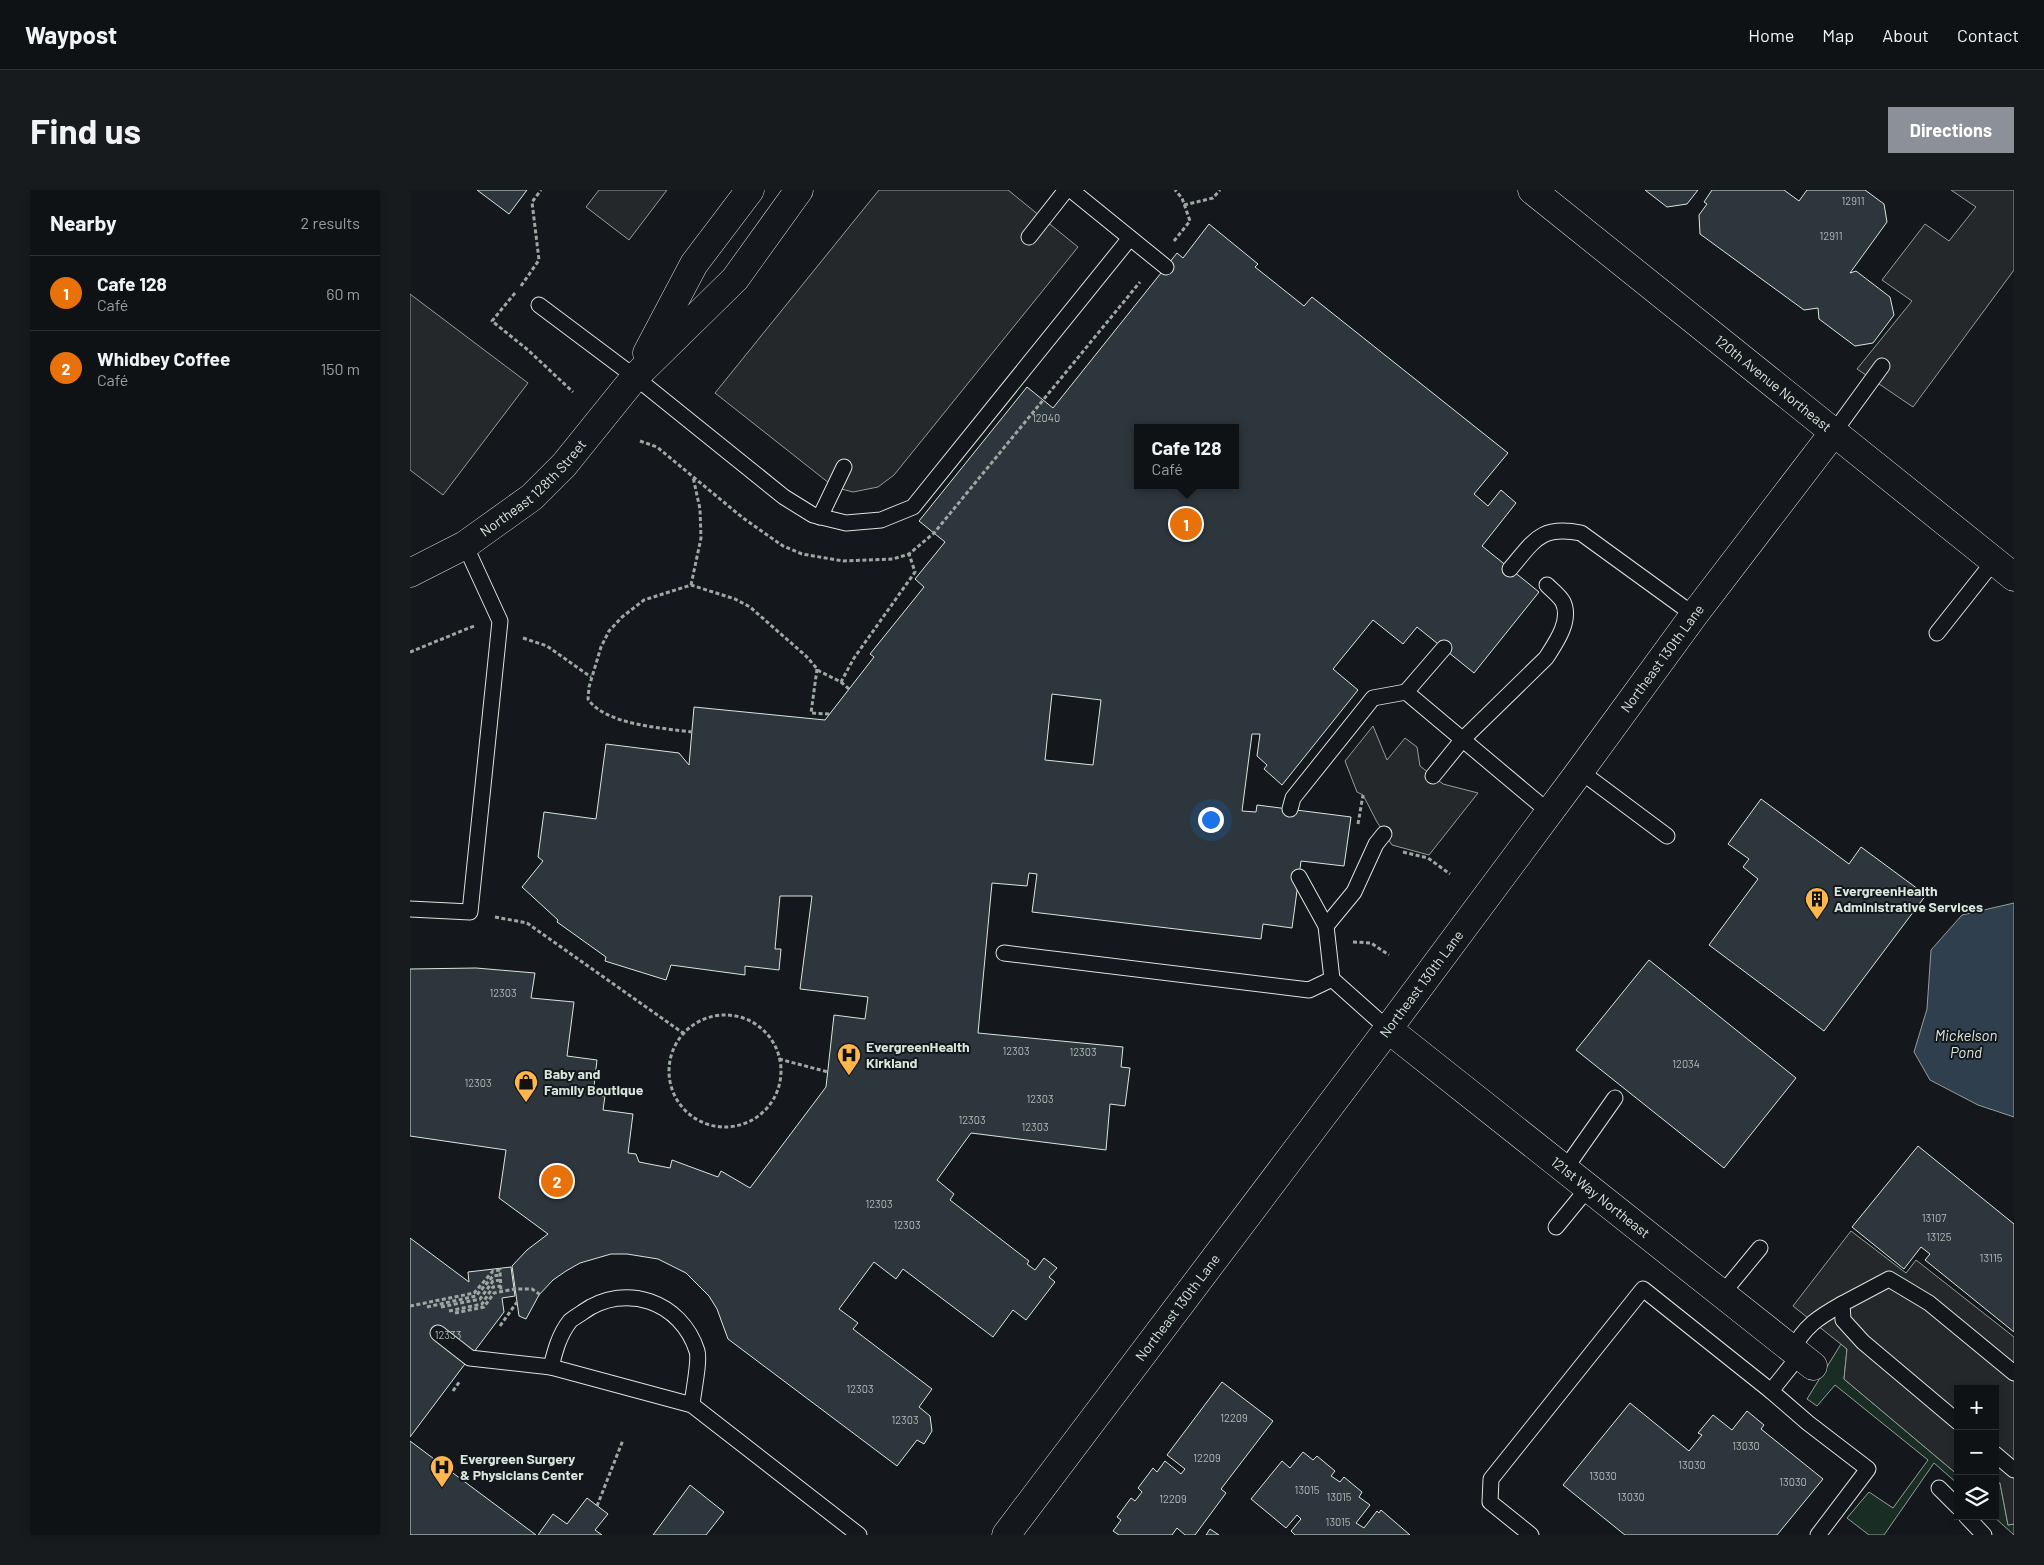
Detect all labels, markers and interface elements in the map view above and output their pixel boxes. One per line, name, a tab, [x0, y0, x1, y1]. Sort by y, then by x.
text: Waypost	[25, 20, 117, 49]
text: Home	[1748, 24, 1794, 46]
text: Map	[1822, 24, 1854, 46]
text: About	[1882, 24, 1929, 46]
text: Contact	[1957, 24, 2019, 46]
button: Directions	[1888, 107, 2014, 153]
text: Find us	[30, 109, 141, 151]
house number: 12911	[1842, 194, 1865, 207]
text: Nearby	[50, 210, 116, 235]
text: 2 results	[301, 213, 360, 232]
house number: 12911	[1820, 229, 1843, 242]
text: Cafe 128	[97, 272, 167, 295]
text: 1	[63, 284, 69, 303]
text: 60 m	[326, 284, 360, 303]
text: Café	[97, 295, 128, 314]
street label: 120th Avenue Northeast	[1712, 331, 1835, 435]
text: Whidbey Coffee	[97, 347, 230, 370]
text: 2	[62, 359, 70, 378]
text: 150 m	[321, 359, 360, 378]
text: Café	[97, 370, 128, 389]
house number: 12040	[1032, 411, 1060, 424]
popup	[1134, 424, 1239, 489]
street label: Northeast 128th Street	[476, 436, 589, 540]
text: Cafe 128	[1152, 436, 1221, 459]
text: Café	[1152, 459, 1183, 478]
pin: 1	[1170, 505, 1202, 543]
street label: Northeast 130th Lane	[1617, 601, 1707, 716]
your location	[1198, 807, 1224, 833]
place label: EvergreenHealth Administrative Services	[1834, 882, 1983, 915]
building icon: EvergreenHealth Administrative Services	[1804, 886, 1830, 920]
street label: Northeast 130th Lane	[1375, 927, 1467, 1041]
house number: 12303	[489, 986, 517, 999]
water label: Mickelson Pond	[1935, 1026, 1997, 1061]
place label: EvergreenHealth Kirkland	[866, 1038, 970, 1071]
hospital icon: EvergreenHealth Kirkland	[836, 1042, 862, 1076]
house number: 12303	[1002, 1044, 1030, 1057]
house number: 12303	[1069, 1045, 1097, 1058]
house number: 12034	[1672, 1057, 1700, 1070]
place label: Baby and Family Boutique	[544, 1065, 644, 1098]
shop icon: Baby and Family Boutique	[513, 1069, 539, 1103]
house number: 12303	[464, 1076, 492, 1089]
house number: 12303	[1026, 1092, 1054, 1105]
house number: 12303	[958, 1113, 986, 1126]
house number: 12303	[1021, 1120, 1049, 1133]
street label: 121st Way Northeast	[1548, 1153, 1653, 1241]
pin: 2	[541, 1162, 573, 1200]
house number: 12303	[865, 1197, 893, 1210]
house number: 13107	[1922, 1211, 1946, 1224]
house number: 12303	[893, 1218, 921, 1231]
house number: 13125	[1927, 1230, 1952, 1243]
street label: Northeast 130th Lane	[1131, 1250, 1223, 1364]
house number: 13115	[1980, 1251, 2003, 1264]
house number: 12333	[435, 1328, 461, 1341]
house number: 12303	[846, 1382, 874, 1395]
map controls	[1954, 1385, 1999, 1520]
button: +	[1954, 1385, 1999, 1430]
house number: 12209	[1220, 1411, 1248, 1424]
house number: 12303	[891, 1413, 919, 1426]
button: −	[1954, 1430, 1999, 1475]
house number: 13030	[1732, 1439, 1760, 1452]
place label: Evergreen Surgery & Physicians Center	[460, 1450, 584, 1483]
house number: 12209	[1193, 1451, 1221, 1464]
hospital icon: Evergreen Surgery & Physicians Center	[429, 1454, 455, 1488]
house number: 13030	[1678, 1458, 1706, 1471]
house number: 13030	[1589, 1469, 1617, 1482]
house number: 13030	[1779, 1475, 1807, 1488]
button: layers	[1954, 1475, 1999, 1520]
house number: 13015	[1295, 1483, 1320, 1496]
house number: 13015	[1327, 1490, 1352, 1503]
house number: 13030	[1617, 1490, 1645, 1503]
house number: 12209	[1159, 1492, 1187, 1505]
house number: 13015	[1326, 1515, 1351, 1528]

